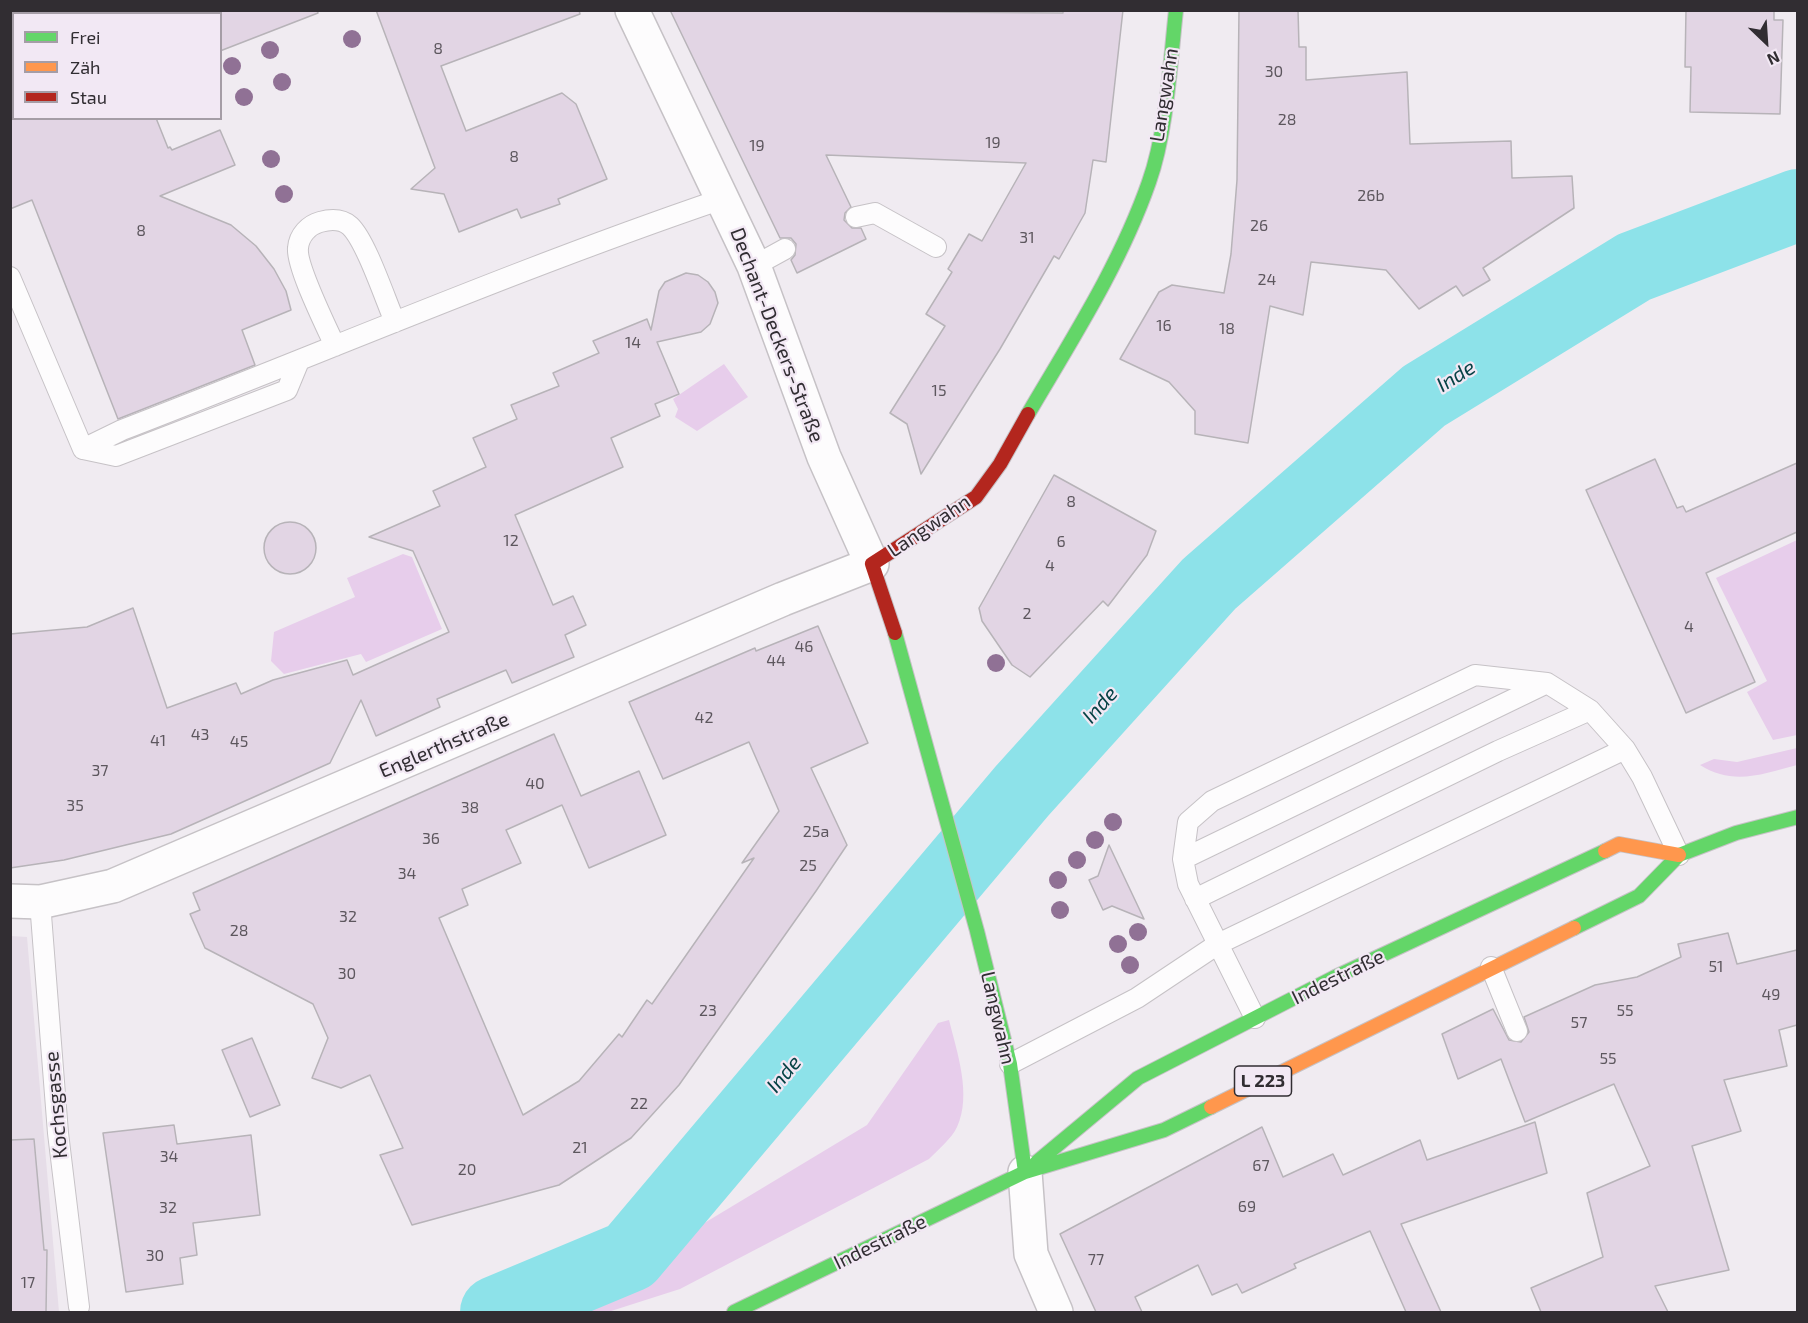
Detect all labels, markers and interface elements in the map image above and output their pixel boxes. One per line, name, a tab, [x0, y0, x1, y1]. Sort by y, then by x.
legend	[12, 12, 222, 120]
north arrow	[1736, 12, 1796, 72]
text: Frei	[70, 26, 101, 48]
house number: 8	[433, 39, 443, 59]
street label: Langwahn	[1145, 46, 1183, 144]
text: N	[1765, 48, 1783, 70]
text: Zäh	[70, 56, 101, 78]
house number: 30	[1265, 62, 1283, 82]
text: Stau	[70, 86, 107, 108]
house number: 28	[1278, 110, 1296, 130]
house number: 19	[985, 133, 1001, 153]
house number: 19	[749, 136, 765, 156]
house number: 8	[509, 147, 519, 167]
house number: 26b	[1357, 186, 1385, 206]
house number: 26	[1250, 216, 1268, 236]
house number: 8	[136, 221, 146, 241]
street label: Dechant-Deckers-Straße	[725, 224, 829, 446]
house number: 31	[1019, 228, 1035, 248]
house number: 24	[1258, 270, 1276, 290]
house number: 16	[1156, 316, 1172, 336]
house number: 18	[1219, 319, 1235, 339]
house number: 14	[625, 333, 641, 353]
water label: Inde	[1432, 354, 1480, 398]
house number: 15	[932, 381, 946, 401]
street label: Langwahn	[883, 490, 975, 562]
house number: 8	[1066, 492, 1076, 512]
house number: 12	[503, 531, 519, 551]
house number: 6	[1056, 532, 1066, 552]
house number: 4	[1045, 556, 1055, 576]
house number: 2	[1023, 604, 1031, 624]
house number: 4	[1684, 617, 1694, 637]
house number: 46	[795, 637, 813, 657]
house number: 44	[766, 651, 786, 671]
water label: Inde	[1077, 681, 1123, 729]
street label: Englerthstraße	[375, 707, 513, 783]
house number: 42	[695, 708, 713, 728]
house number: 43	[191, 725, 209, 745]
house number: 41	[150, 731, 166, 751]
house number: 45	[230, 732, 248, 752]
house number: 37	[91, 761, 109, 781]
house number: 40	[525, 774, 545, 794]
house number: 35	[66, 796, 84, 816]
house number: 38	[461, 798, 479, 818]
house number: 25a	[803, 822, 829, 842]
house number: 36	[422, 829, 440, 849]
house number: 25	[799, 856, 817, 876]
house number: 34	[398, 864, 416, 884]
house number: 32	[339, 907, 357, 927]
house number: 28	[230, 921, 248, 941]
street label: Indestraße	[1288, 944, 1388, 1010]
house number: 51	[1709, 957, 1723, 977]
house number: 30	[338, 964, 356, 984]
street label: Langwahn	[976, 969, 1020, 1067]
house number: 49	[1762, 985, 1780, 1005]
house number: 23	[699, 1001, 717, 1021]
house number: 55	[1616, 1001, 1634, 1021]
house number: 57	[1571, 1013, 1587, 1033]
house number: 55	[1599, 1049, 1617, 1069]
street label: Kochsgasse	[39, 1050, 73, 1160]
water label: Inde	[761, 1050, 807, 1098]
road number: L 223	[1234, 1066, 1292, 1096]
house number: 22	[630, 1094, 648, 1114]
house number: 21	[572, 1138, 588, 1158]
house number: 34	[160, 1147, 178, 1167]
house number: 67	[1252, 1156, 1270, 1176]
house number: 20	[458, 1160, 476, 1180]
house number: 69	[1238, 1197, 1256, 1217]
house number: 32	[159, 1198, 177, 1218]
street label: Indestraße	[830, 1209, 930, 1275]
house number: 30	[146, 1246, 164, 1266]
house number: 77	[1088, 1250, 1104, 1270]
house number: 17	[21, 1273, 35, 1293]

